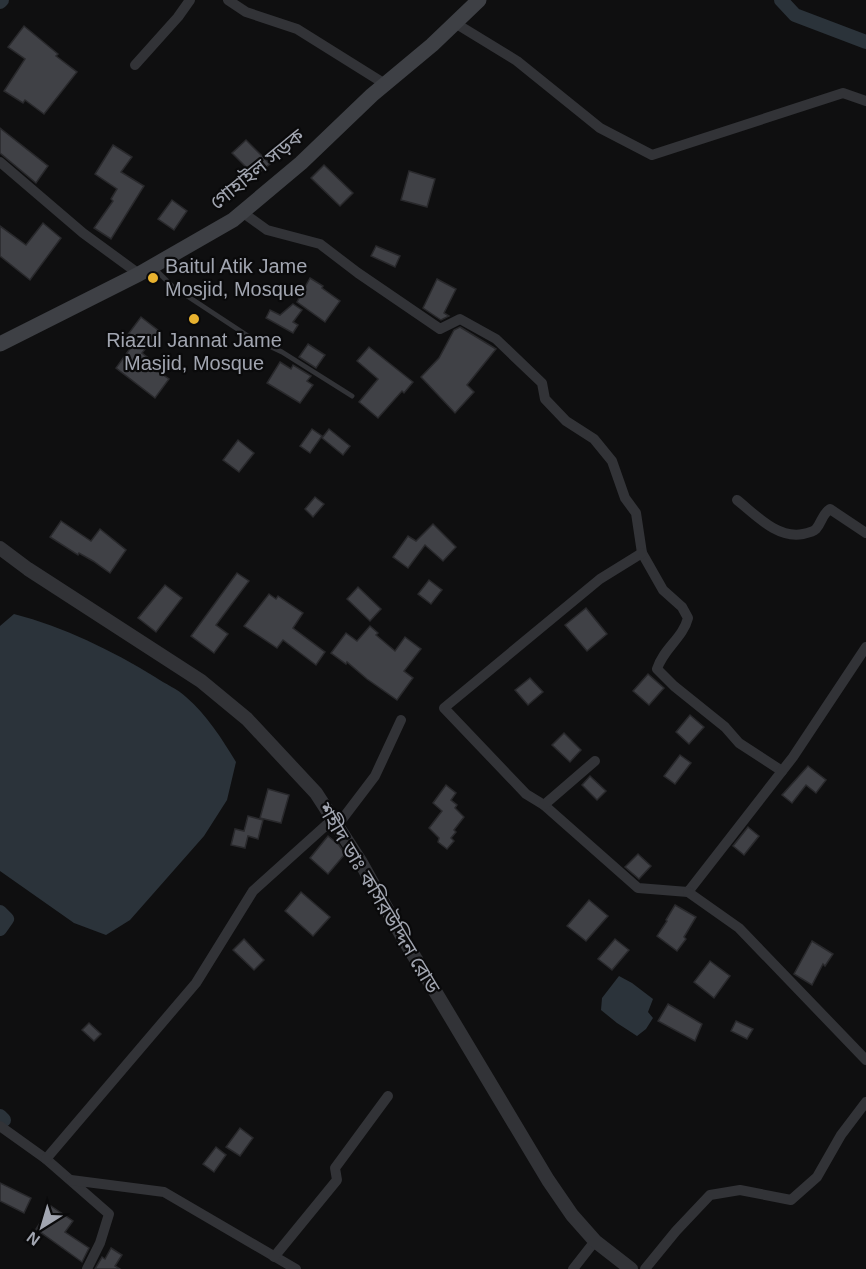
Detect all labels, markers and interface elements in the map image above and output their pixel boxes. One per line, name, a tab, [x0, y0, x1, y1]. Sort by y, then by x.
street label: গোহাইল সড়ক	[205, 123, 309, 214]
place label: Baitul Atik Jame Mosjid, Mosque	[165, 255, 307, 300]
marker: Baitul Atik Jame Mosjid, Mosque	[146, 271, 160, 285]
marker: Riazul Jannat Jame Masjid, Mosque	[187, 312, 201, 326]
place label: Riazul Jannat Jame Masjid, Mosque	[106, 329, 282, 374]
street label: শহীদ ডাঃ কসিরউদ্দিন রোড	[313, 798, 446, 998]
north arrow	[12, 1197, 72, 1257]
text: N	[24, 1228, 43, 1249]

